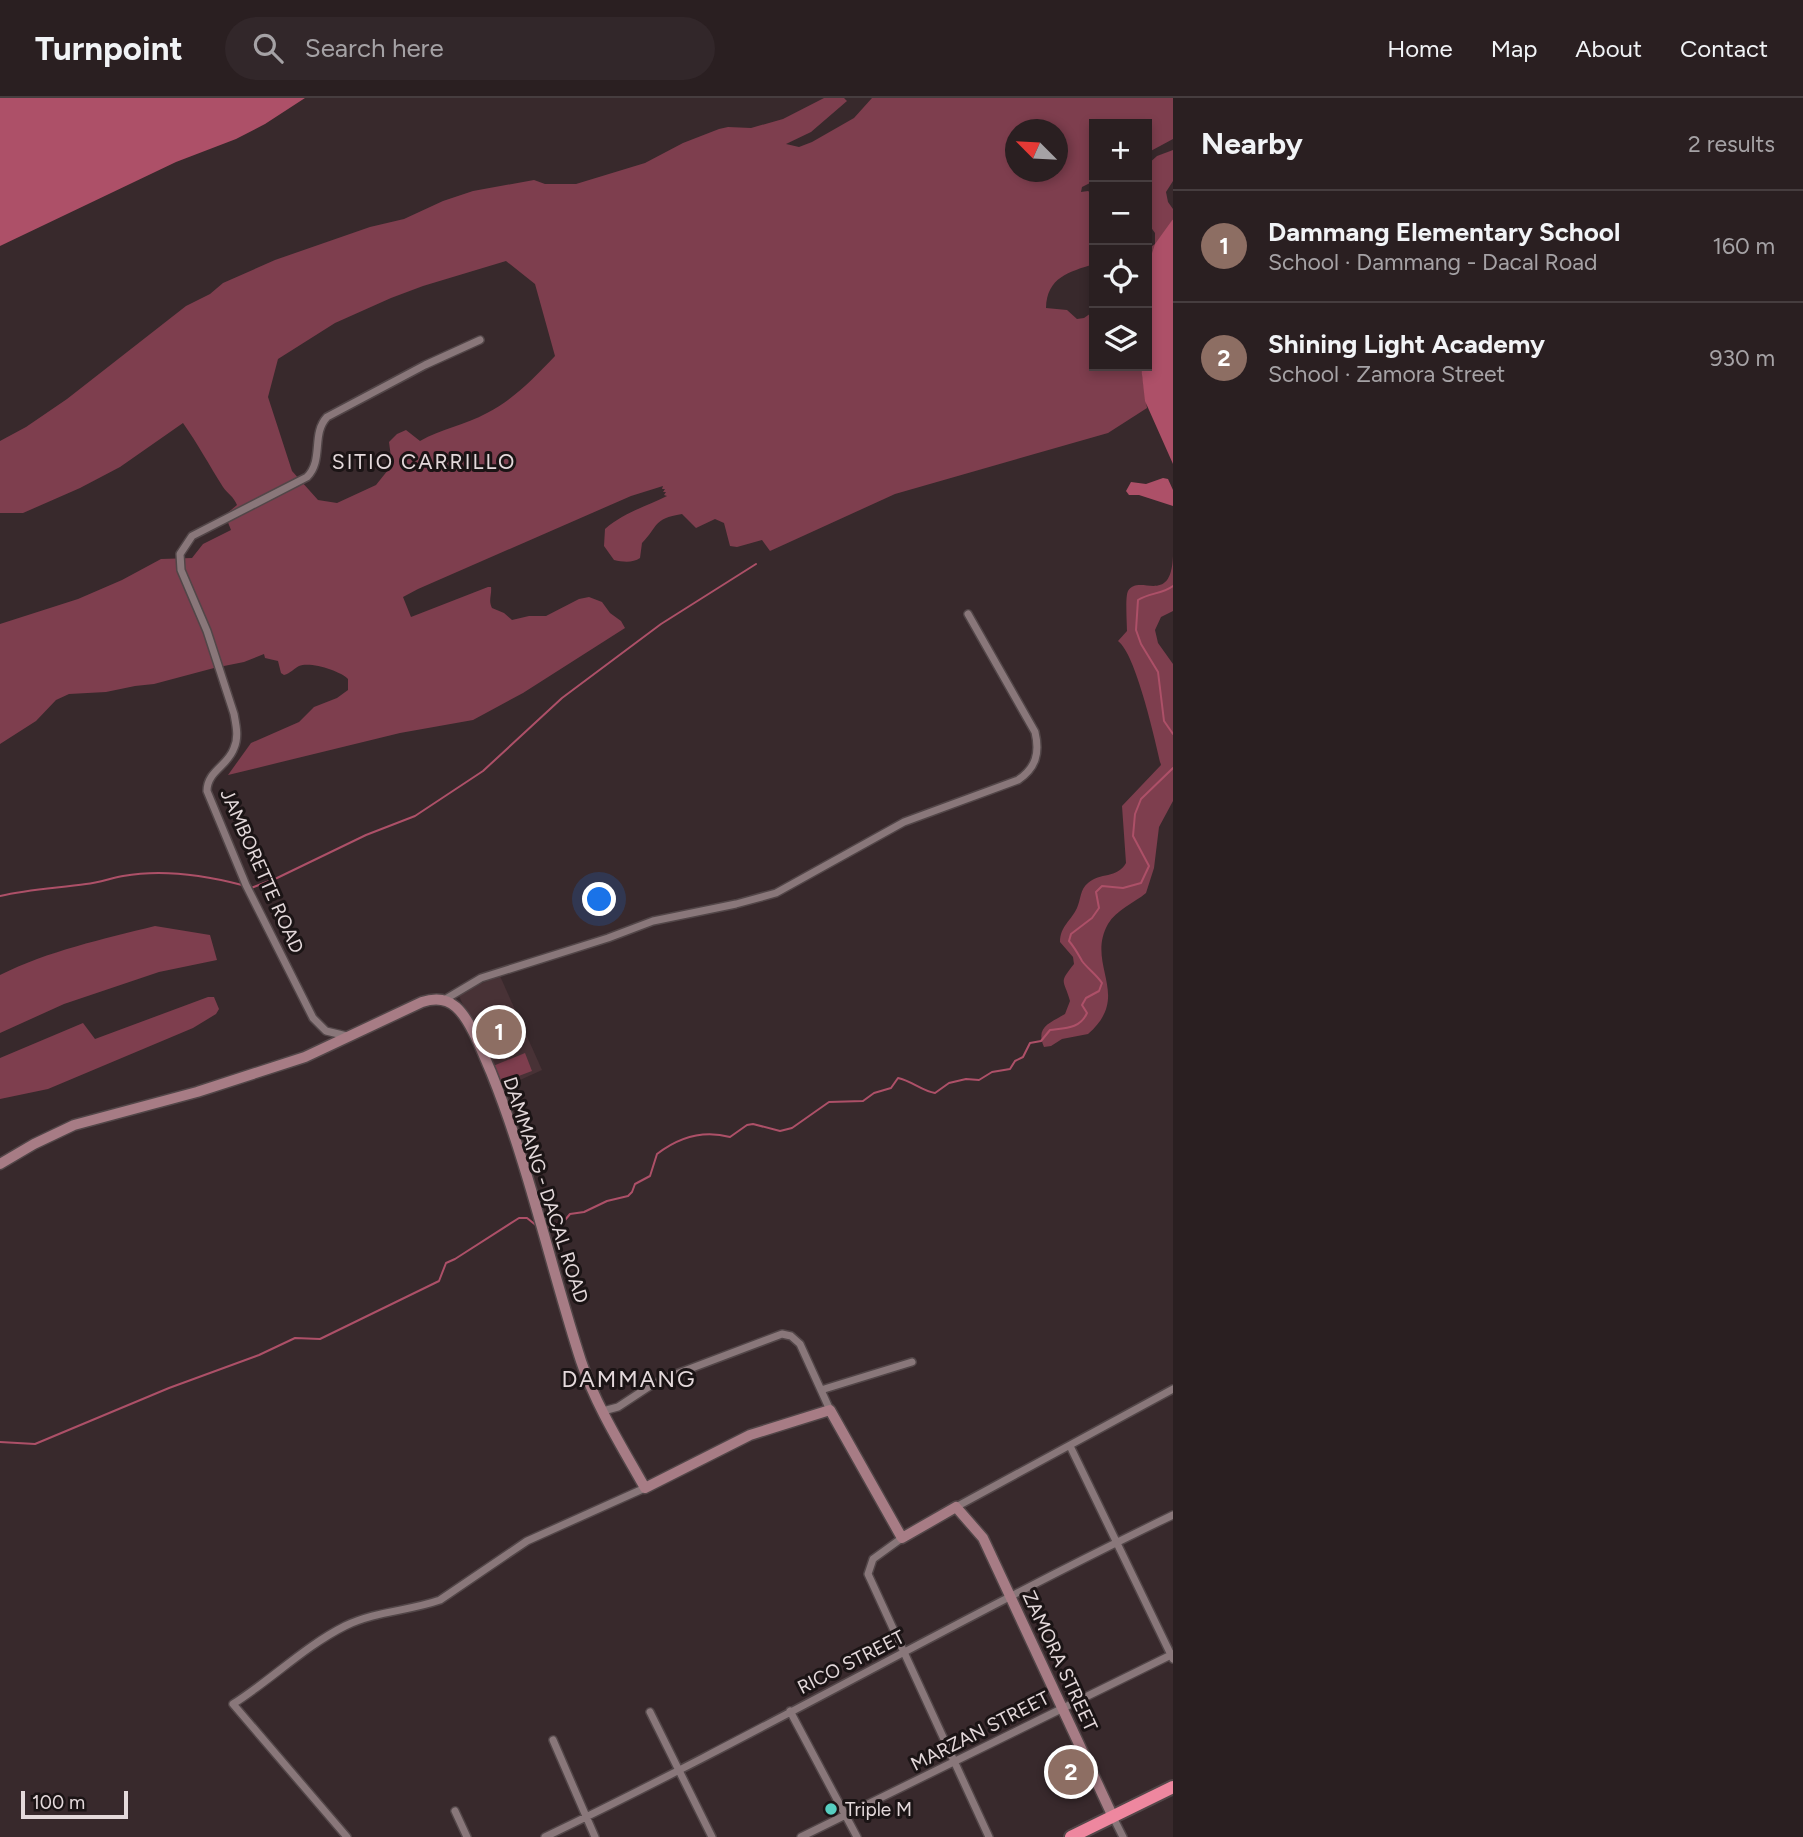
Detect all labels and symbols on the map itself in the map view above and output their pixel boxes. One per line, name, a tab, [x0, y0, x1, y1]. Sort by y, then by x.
north arrow	[1005, 119, 1068, 182]
district label: SITIO CARRILLO	[332, 449, 516, 474]
street label: JAMBORETTE ROAD	[215, 785, 309, 957]
your location	[582, 882, 616, 916]
pin: 1	[476, 1006, 522, 1058]
street label: DAMMANG - DACAL ROAD	[498, 1074, 594, 1306]
district label: DAMMANG	[561, 1365, 697, 1393]
street label: ZAMORA STREET	[1017, 1587, 1103, 1735]
street label: RICO STREET	[794, 1625, 909, 1699]
street label: MARZAN STREET	[907, 1686, 1054, 1776]
pin: 2	[1048, 1746, 1094, 1798]
scale bar	[21, 1788, 128, 1820]
place label: Triple M	[845, 1798, 912, 1821]
marker: Triple M	[823, 1801, 839, 1817]

